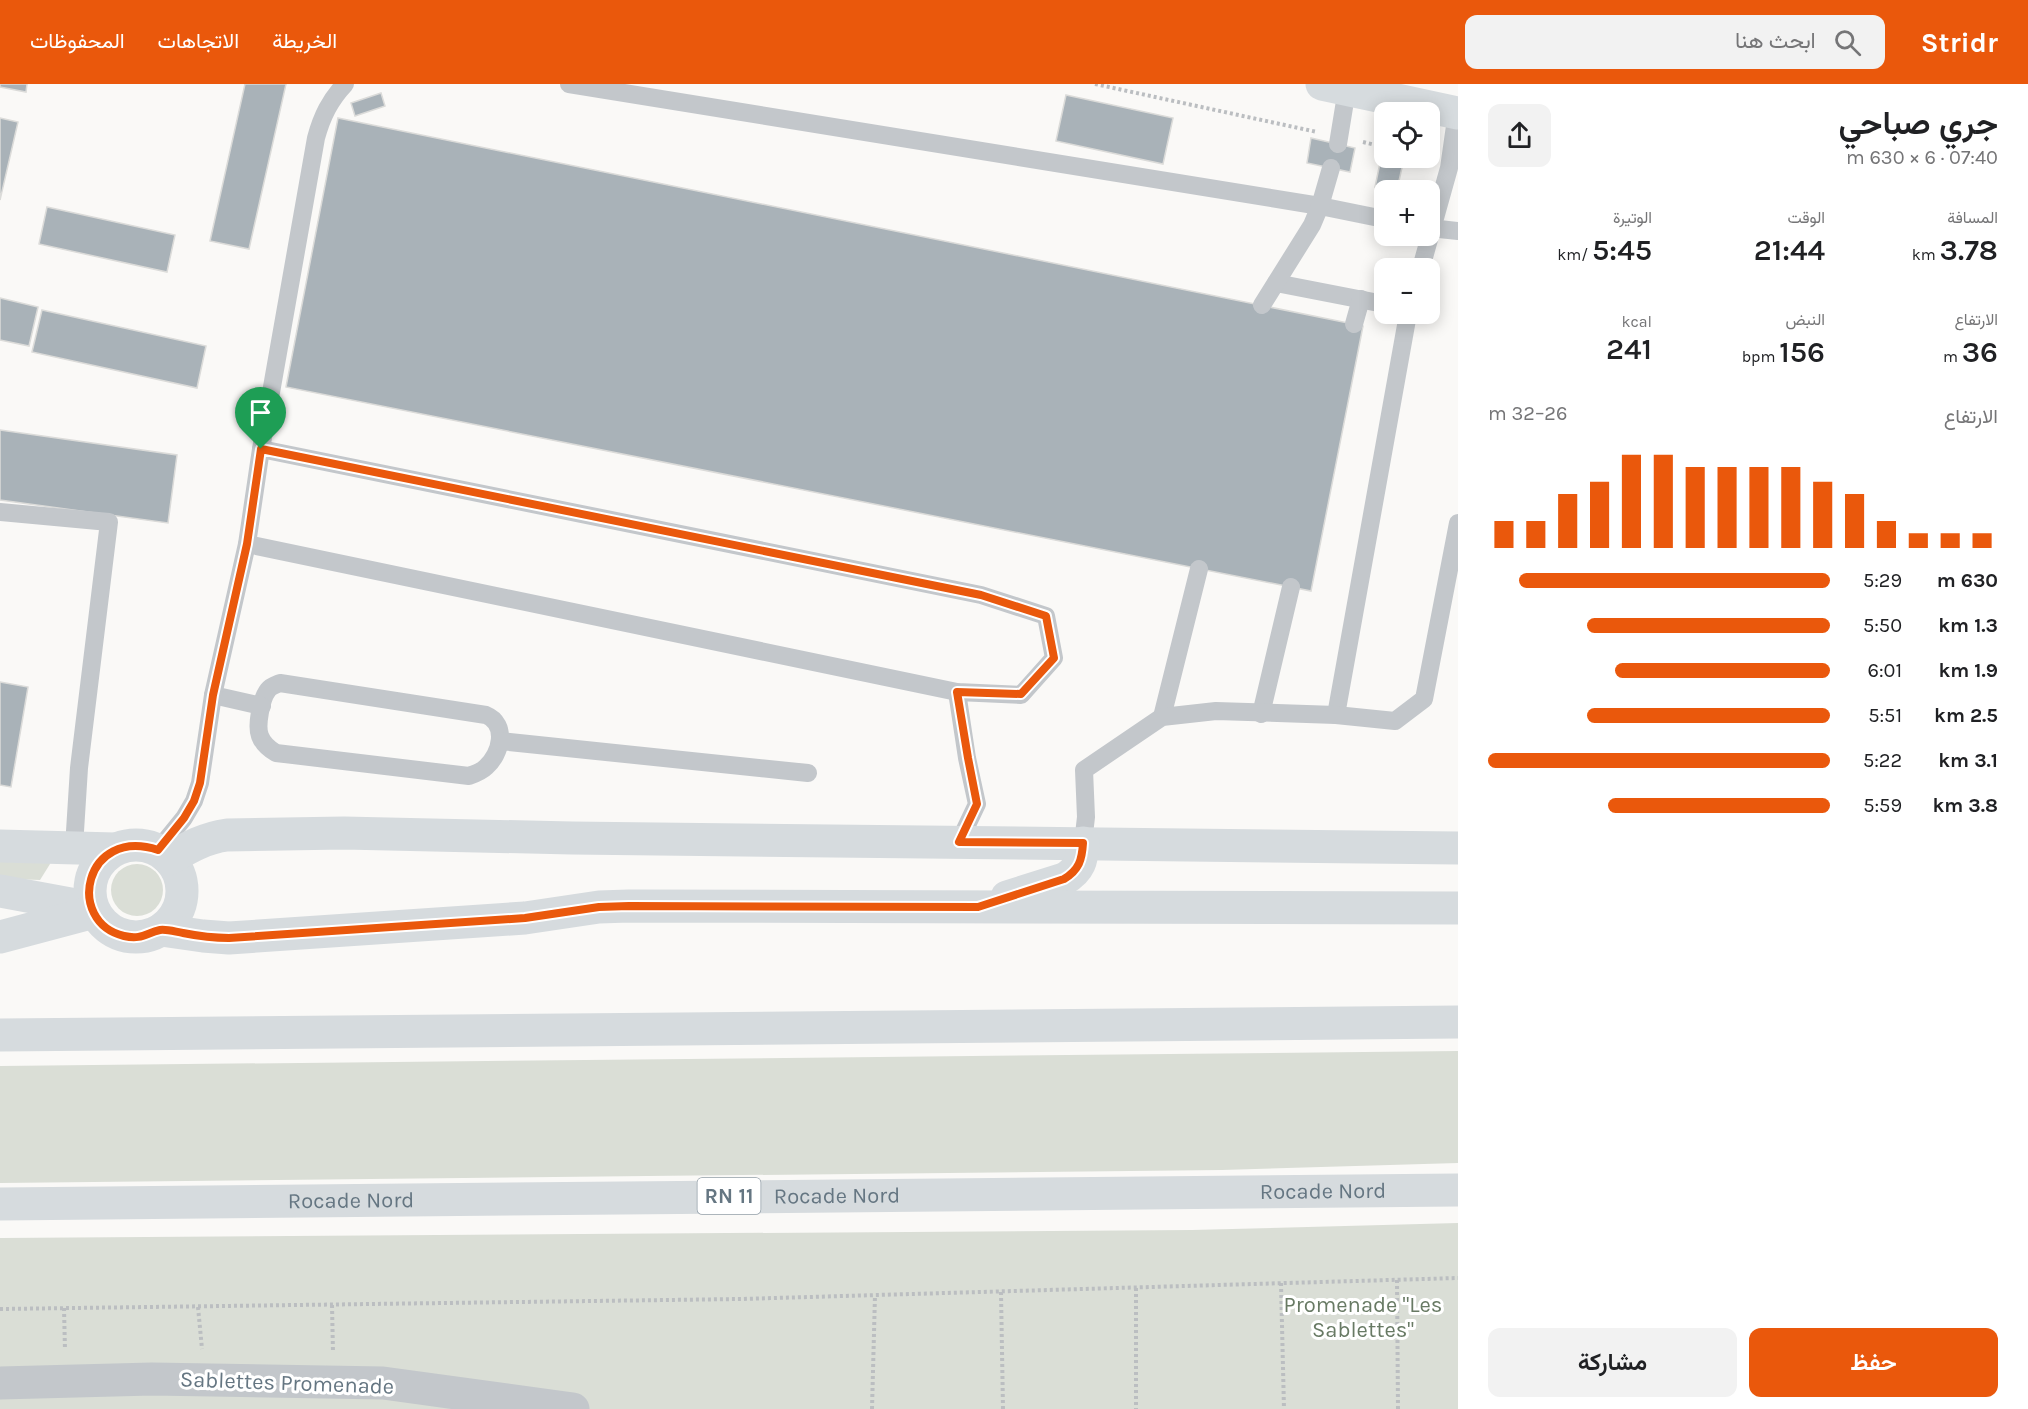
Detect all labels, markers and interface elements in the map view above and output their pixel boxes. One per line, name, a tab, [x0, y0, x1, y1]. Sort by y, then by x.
search box	[1465, 15, 1885, 69]
icon: search	[1831, 26, 1864, 59]
text: Stridr	[1921, 26, 1998, 59]
text: ابحث هنا	[1735, 28, 1816, 54]
text: المحفوظات	[30, 29, 125, 53]
text: الاتجاهات	[158, 29, 239, 53]
text: الخريطة	[272, 29, 337, 53]
map controls	[1374, 102, 1440, 324]
button: locate	[1374, 102, 1440, 168]
button: share	[1488, 104, 1551, 167]
text: جري صباحي	[1838, 104, 1998, 142]
text: 07:40 · 6 × 630 m	[1846, 146, 1998, 169]
button: +	[1374, 180, 1440, 246]
text: الوتيرة	[1613, 208, 1652, 227]
text: الوقت	[1787, 208, 1825, 227]
text: المسافة	[1947, 208, 1998, 227]
text: 5:45	[1592, 232, 1652, 268]
text: 21:44	[1754, 232, 1825, 268]
text: 3.78	[1940, 232, 1998, 268]
text: /km	[1557, 245, 1592, 264]
text: km	[1912, 245, 1940, 264]
button: −	[1374, 258, 1440, 324]
text: النبض	[1785, 310, 1825, 329]
text: الارتفاع	[1955, 310, 1998, 329]
text: kcal	[1621, 312, 1652, 331]
text: 241	[1606, 331, 1652, 367]
text: 156	[1779, 334, 1825, 370]
text: 36	[1962, 334, 1998, 370]
text: bpm	[1742, 347, 1779, 366]
text: m	[1943, 347, 1962, 366]
pin	[235, 387, 286, 449]
icon: arrive	[244, 396, 277, 429]
text: 26–32 m	[1488, 402, 1567, 425]
text: الارتفاع	[1944, 405, 1998, 428]
text: 5:29	[1863, 569, 1902, 592]
text: 630 m	[1937, 569, 1998, 592]
text: 5:50	[1863, 614, 1902, 637]
text: 1.3 km	[1938, 614, 1998, 637]
text: 6:01	[1867, 659, 1902, 682]
text: 1.9 km	[1938, 659, 1998, 682]
text: 5:51	[1868, 704, 1902, 727]
text: 2.5 km	[1934, 704, 1998, 727]
text: 5:22	[1863, 749, 1902, 772]
text: 3.1 km	[1938, 749, 1998, 772]
text: 5:59	[1863, 794, 1902, 817]
text: 3.8 km	[1932, 794, 1998, 817]
road number: RN 11	[698, 1178, 760, 1214]
street label: Rocade Nord	[1259, 1178, 1386, 1205]
street label: Rocade Nord	[773, 1182, 900, 1210]
street label: Rocade Nord	[288, 1187, 414, 1214]
park label: Promenade "Les Sablettes"	[1284, 1292, 1442, 1343]
button: مشاركة	[1488, 1328, 1737, 1397]
button: حفظ	[1749, 1328, 1998, 1397]
street label: Sablettes Promenade	[179, 1366, 395, 1400]

